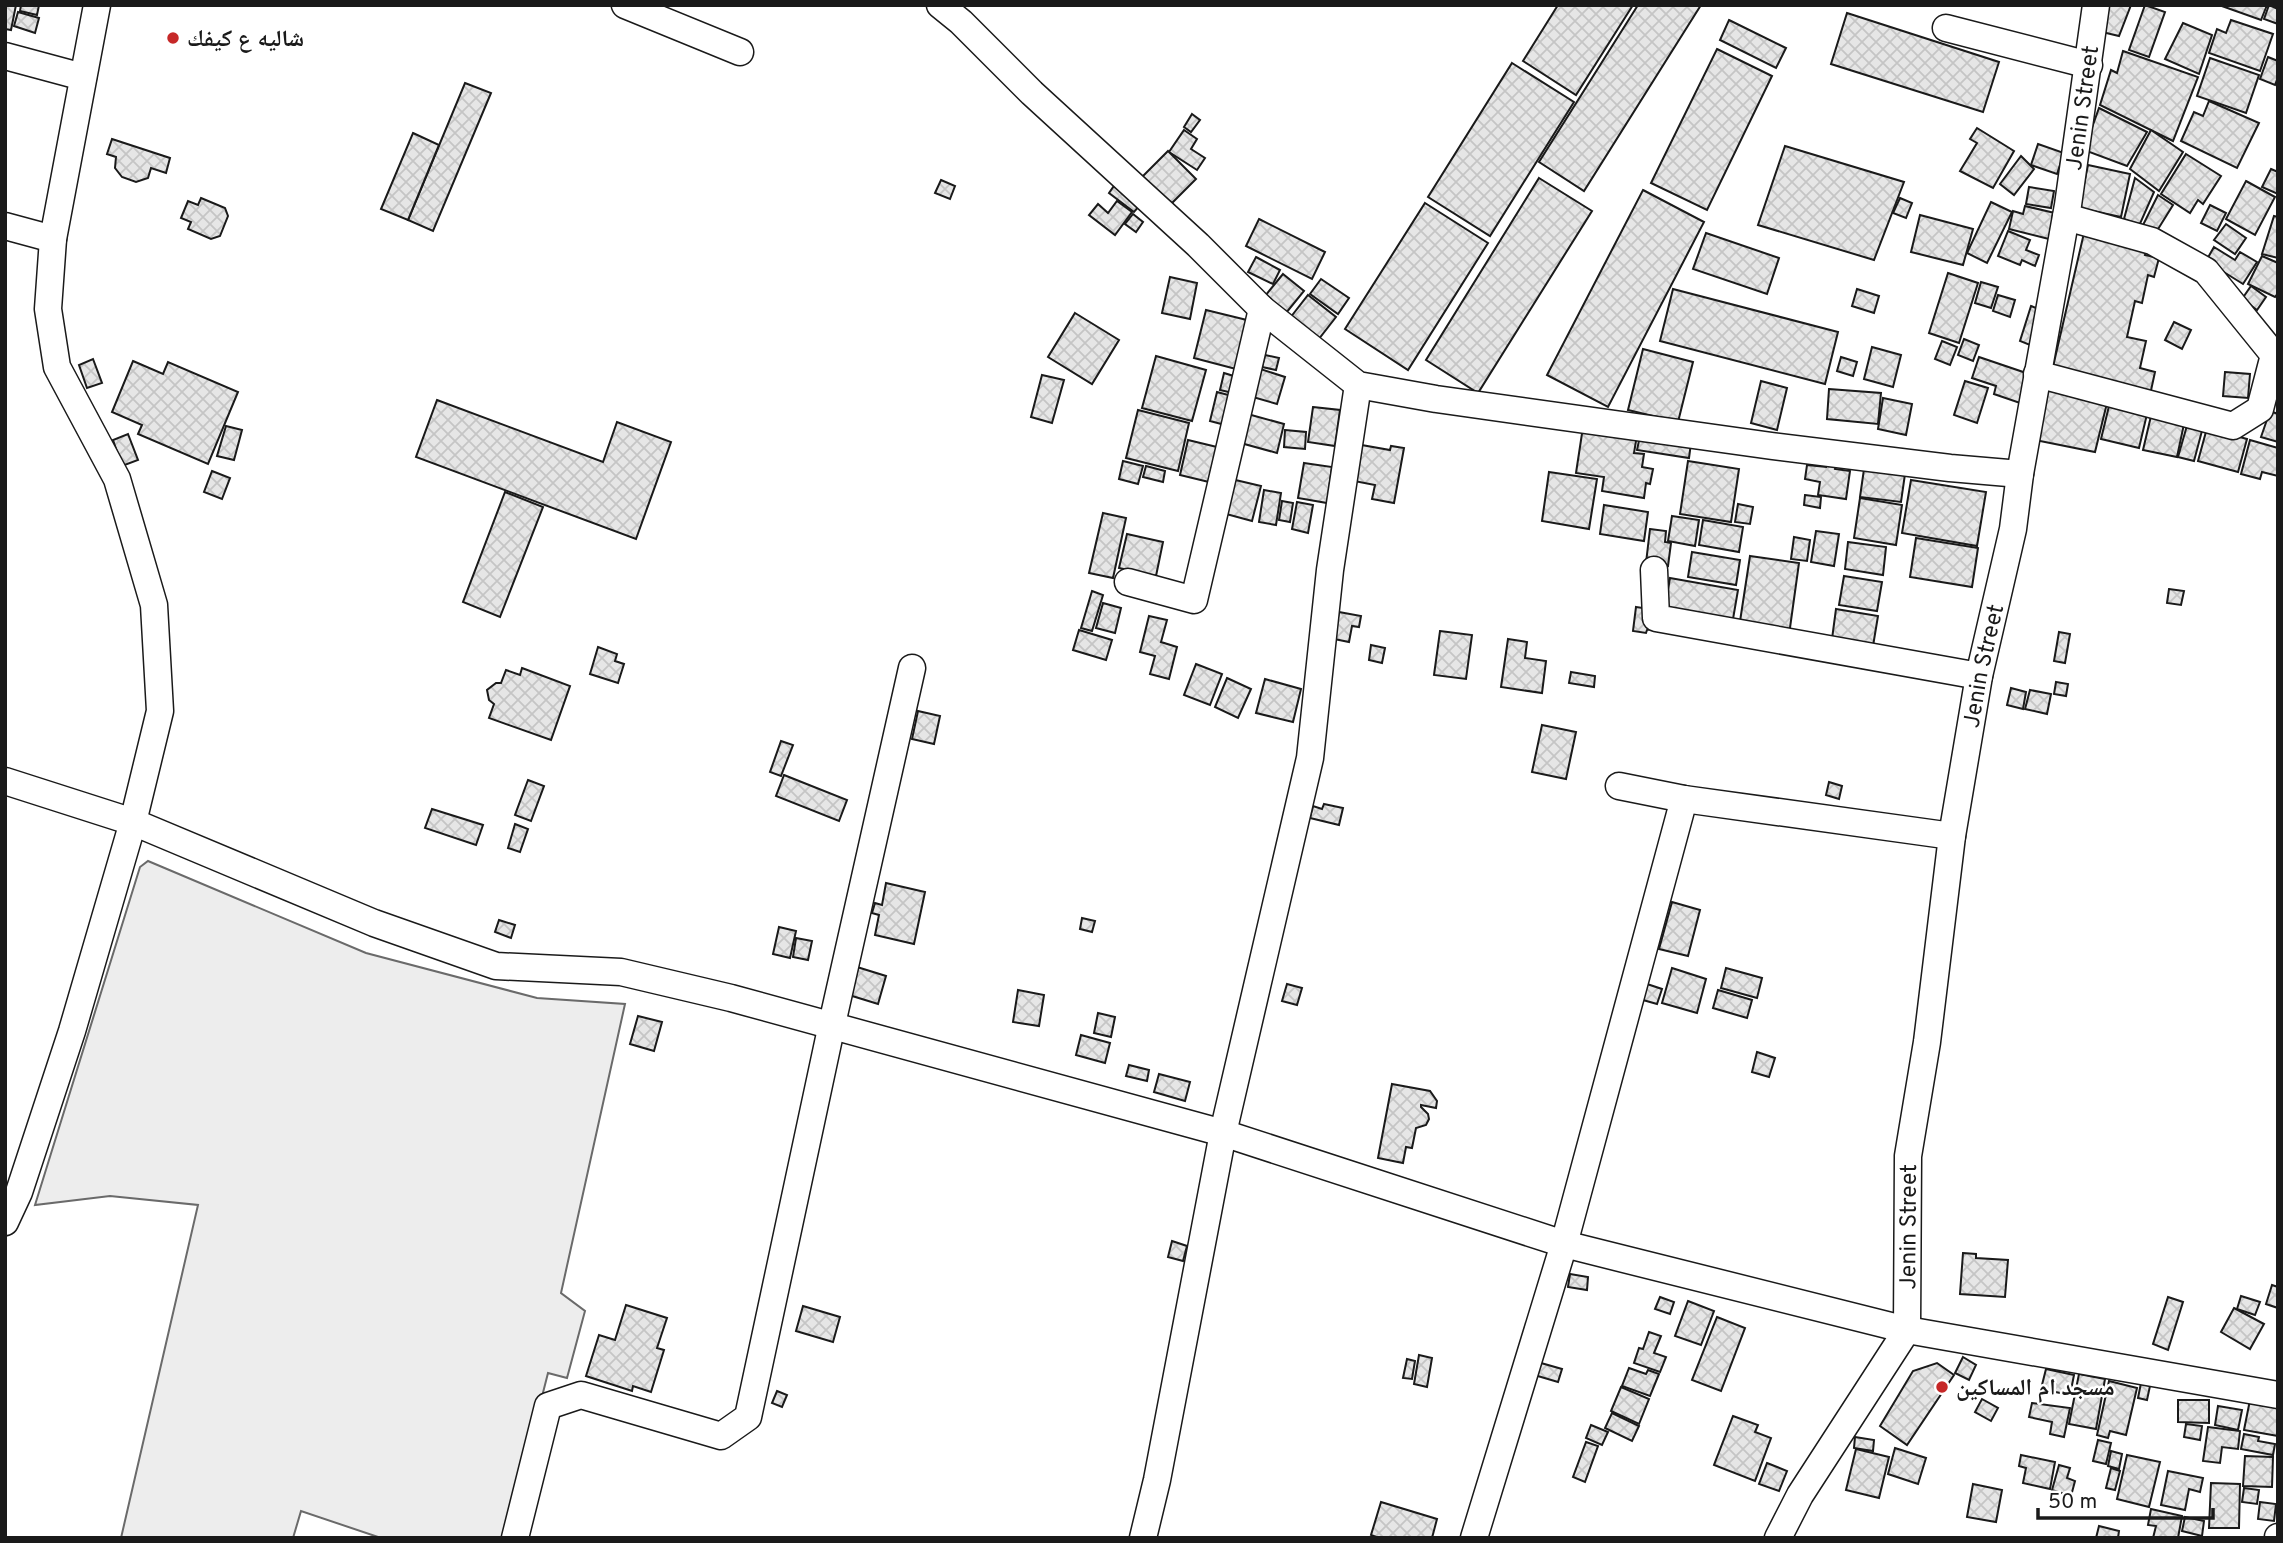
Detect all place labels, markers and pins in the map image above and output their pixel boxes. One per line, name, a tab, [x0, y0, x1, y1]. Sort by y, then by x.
place label: شاليه ع كيفك	[187, 26, 304, 55]
marker: شاليه ع كيفك	[165, 30, 181, 46]
place label: مسجد ام المساكين	[1956, 1375, 2115, 1404]
marker: مسجد ام المساكين	[1934, 1379, 1950, 1395]

